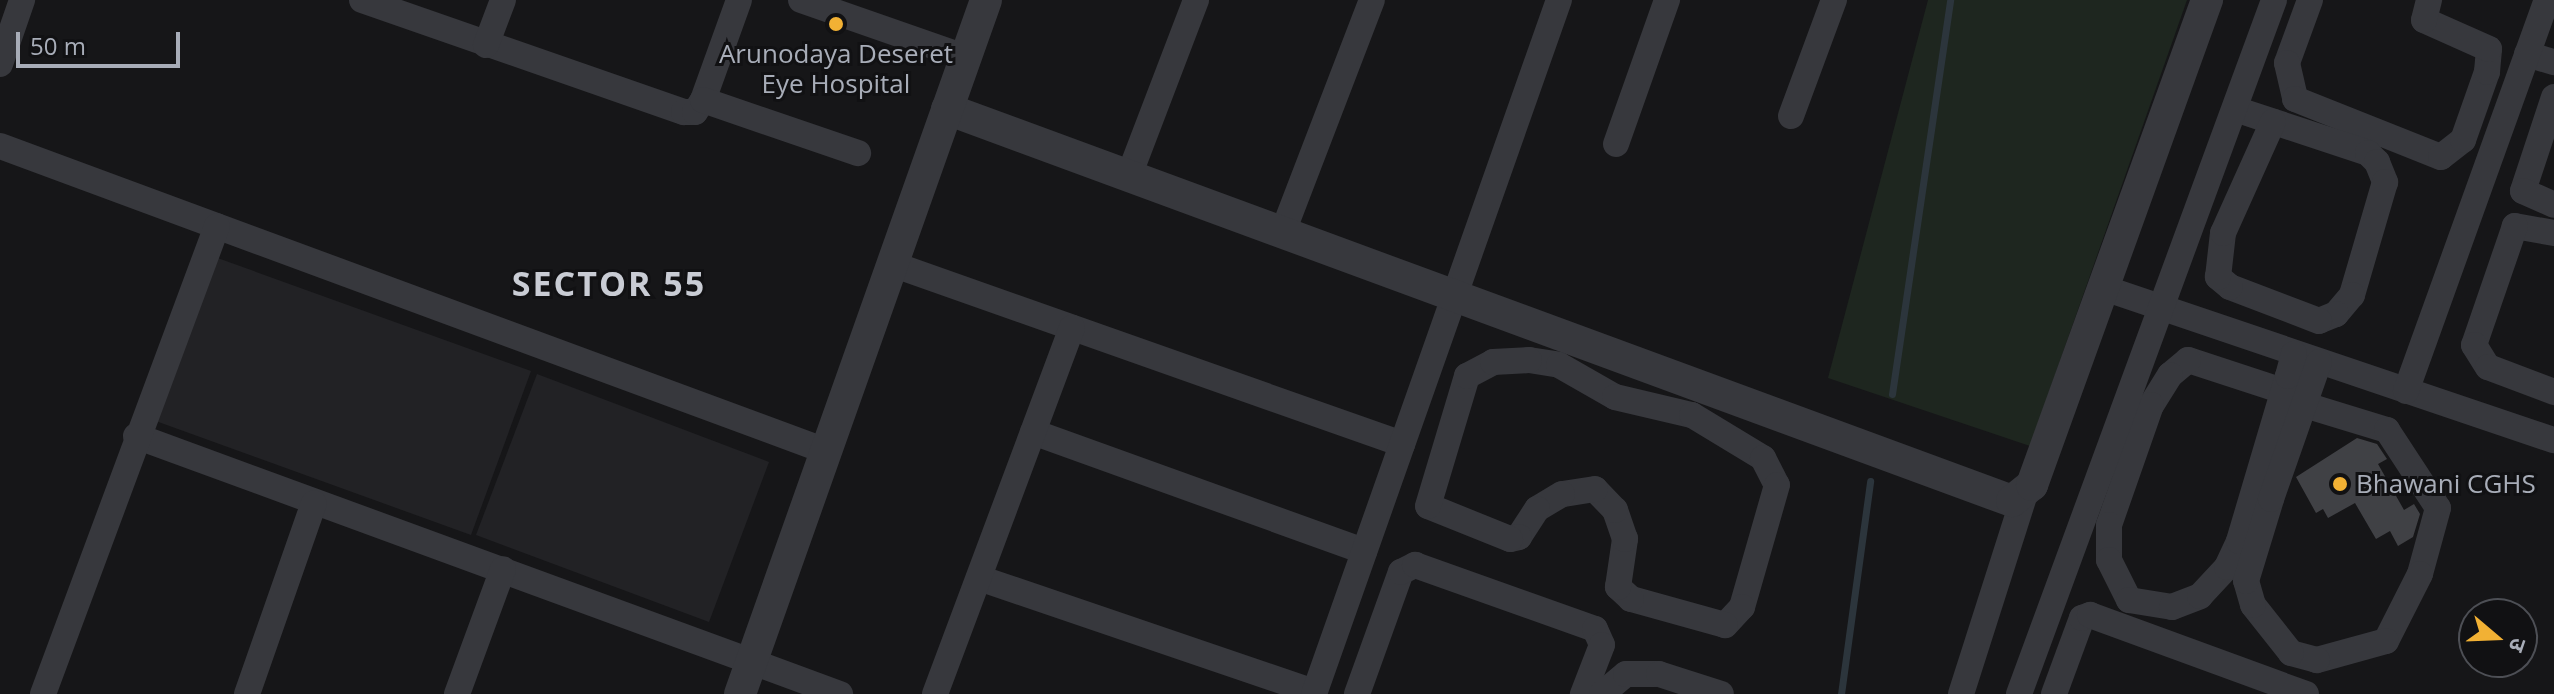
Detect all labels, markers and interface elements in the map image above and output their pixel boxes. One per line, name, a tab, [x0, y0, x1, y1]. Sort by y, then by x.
marker: Arunodaya Deseret Eye Hospital	[825, 13, 847, 35]
scale bar	[20, 16, 184, 66]
text: 50 m	[30, 29, 86, 62]
place label: Arunodaya Deseret Eye Hospital	[719, 38, 953, 100]
district label: SECTOR 55	[512, 264, 706, 304]
place label: Bhawani CGHS	[2356, 468, 2536, 500]
marker: Bhawani CGHS	[2331, 475, 2349, 493]
north arrow	[2458, 598, 2538, 678]
text: उ	[2503, 634, 2535, 656]

